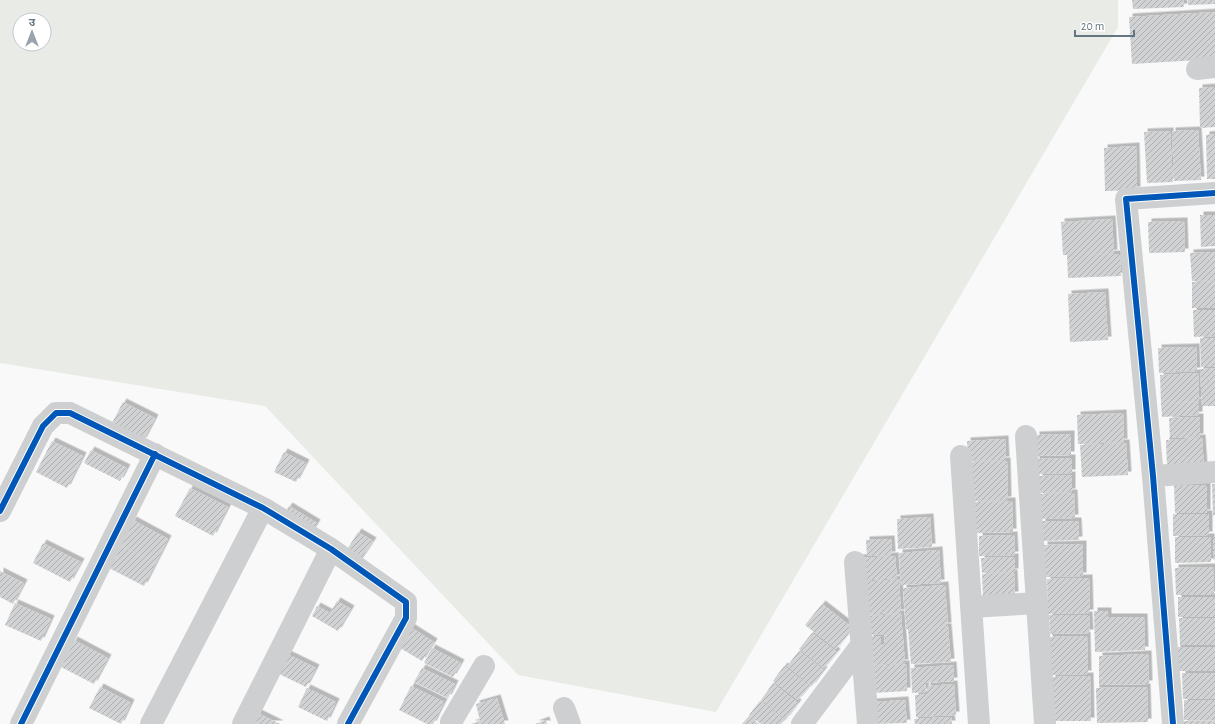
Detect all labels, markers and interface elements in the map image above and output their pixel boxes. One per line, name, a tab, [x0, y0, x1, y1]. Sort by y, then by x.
north arrow	[12, 12, 52, 52]
scale bar	[1075, 12, 1134, 38]
text: उ	[29, 17, 36, 28]
text: 20 m	[1081, 20, 1104, 32]

